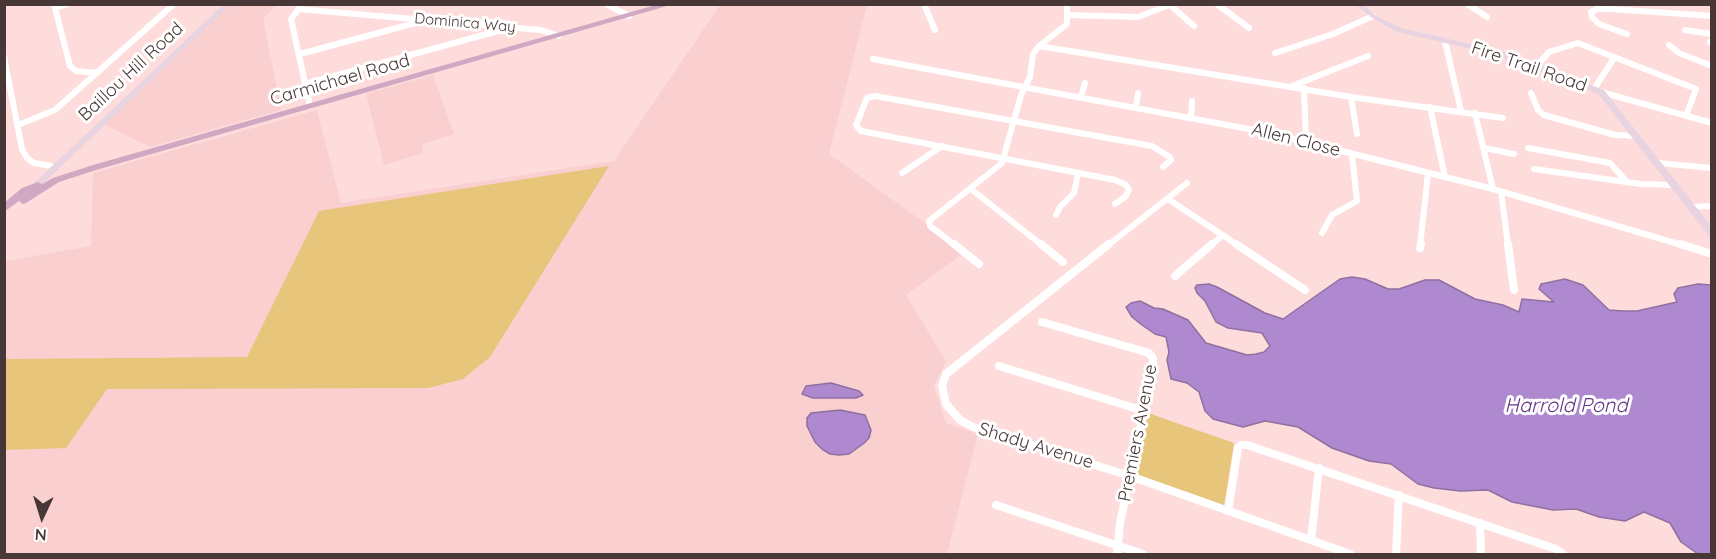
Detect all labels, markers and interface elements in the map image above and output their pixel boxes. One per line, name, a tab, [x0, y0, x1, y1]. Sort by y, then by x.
street label: Dominica Way	[414, 10, 516, 36]
street label: Baillou Hill Road	[74, 18, 188, 126]
street label: Fire Trail Road	[1468, 37, 1590, 97]
street label: Carmichael Road	[268, 50, 412, 110]
street label: Allen Close	[1250, 119, 1342, 161]
street label: Premiers Avenue	[1114, 362, 1162, 504]
water label: Harrold Pond	[1504, 394, 1628, 418]
street label: Shady Avenue	[976, 418, 1096, 474]
north arrow	[12, 487, 72, 547]
text: N	[34, 525, 47, 545]

